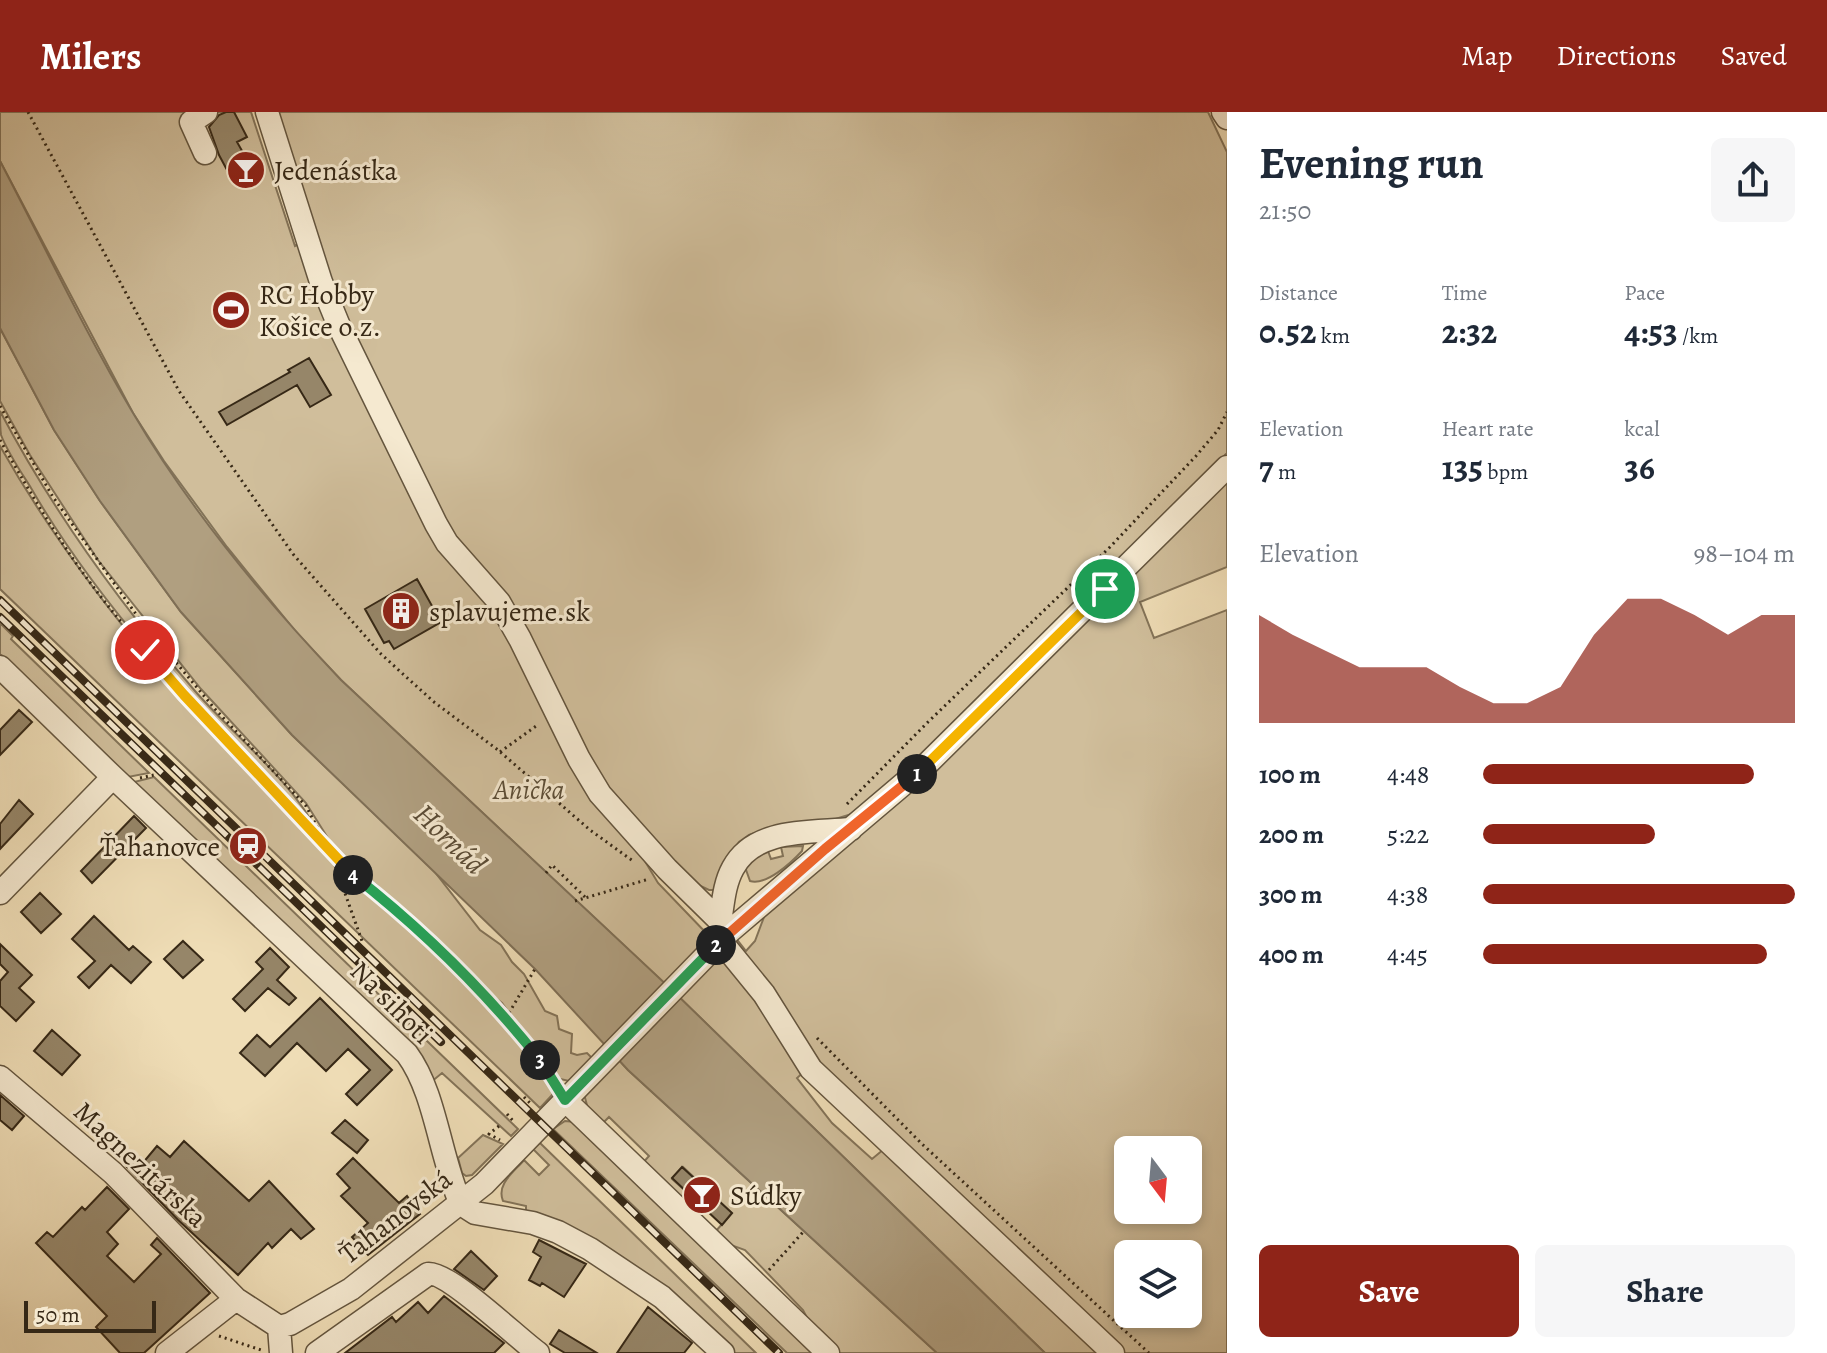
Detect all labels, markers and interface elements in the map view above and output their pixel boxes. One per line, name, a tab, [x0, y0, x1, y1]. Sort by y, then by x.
text: Milers	[40, 30, 142, 82]
text: Map	[1461, 37, 1512, 75]
text: Directions	[1556, 37, 1677, 75]
text: Saved	[1721, 37, 1787, 75]
text: Evening run	[1259, 133, 1484, 193]
button: share	[1711, 138, 1795, 222]
bar icon: Jedenástka	[225, 149, 267, 191]
place label: Jedenástka	[274, 152, 397, 190]
text: 21:50	[1259, 193, 1311, 228]
place label: RC Hobby Košice o.z.	[259, 276, 381, 346]
text: Distance	[1259, 278, 1338, 308]
text: Time	[1442, 278, 1487, 308]
text: Pace	[1624, 278, 1665, 308]
sports icon: RC Hobby Košice o.z.	[210, 289, 252, 331]
text: 0.52	[1259, 308, 1316, 355]
text: 2:32	[1442, 308, 1497, 355]
text: 4:53	[1624, 308, 1678, 355]
text: km	[1316, 321, 1350, 351]
text: /km	[1678, 321, 1718, 351]
text: Elevation	[1259, 414, 1343, 444]
text: Heart rate	[1442, 414, 1534, 444]
text: kcal	[1624, 414, 1660, 444]
text: 7	[1259, 444, 1274, 491]
text: 135	[1442, 444, 1483, 491]
text: 36	[1624, 444, 1655, 491]
text: m	[1274, 457, 1296, 487]
text: bpm	[1483, 457, 1528, 487]
text: Elevation	[1259, 536, 1359, 571]
text: 98–104 m	[1693, 536, 1795, 571]
pin	[1071, 555, 1139, 623]
icon: arrive	[1083, 567, 1127, 611]
building icon: splavujeme.sk	[380, 590, 422, 632]
place label: splavujeme.sk	[429, 593, 590, 631]
pin	[111, 616, 179, 684]
icon: check	[123, 628, 167, 672]
pin: 1	[897, 754, 937, 794]
text: 100 m	[1259, 757, 1321, 792]
text: 4:48	[1387, 757, 1429, 792]
text: 1	[913, 759, 921, 789]
park label: Anička	[492, 771, 564, 809]
water label: Hornád	[405, 795, 495, 884]
text: 200 m	[1259, 817, 1324, 852]
text: 5:22	[1387, 817, 1429, 852]
station icon: Ťahanovce	[227, 825, 269, 867]
place label: Ťahanovce	[100, 828, 220, 866]
pin: 4	[333, 855, 373, 895]
text: 4	[348, 860, 358, 890]
text: 300 m	[1259, 877, 1323, 912]
text: 4:38	[1387, 877, 1428, 912]
pin: 2	[696, 925, 736, 965]
text: 2	[711, 930, 721, 960]
text: 400 m	[1259, 937, 1324, 972]
text: 4:45	[1387, 937, 1428, 972]
street label: Na sihoti	[341, 953, 441, 1053]
pin: 3	[520, 1040, 560, 1080]
text: 3	[535, 1045, 545, 1075]
street label: Magnezitárska	[65, 1093, 215, 1237]
north arrow	[1114, 1136, 1202, 1224]
map controls	[1114, 1136, 1202, 1328]
street label: Ťahanovská	[331, 1161, 460, 1273]
bar icon: Súdky	[681, 1174, 723, 1216]
place label: Súdky	[730, 1177, 802, 1215]
button: layers	[1114, 1240, 1202, 1328]
button: Save	[1259, 1245, 1519, 1337]
button: Share	[1535, 1245, 1795, 1337]
scale bar	[24, 1297, 156, 1333]
text: 50 m	[36, 1300, 80, 1330]

